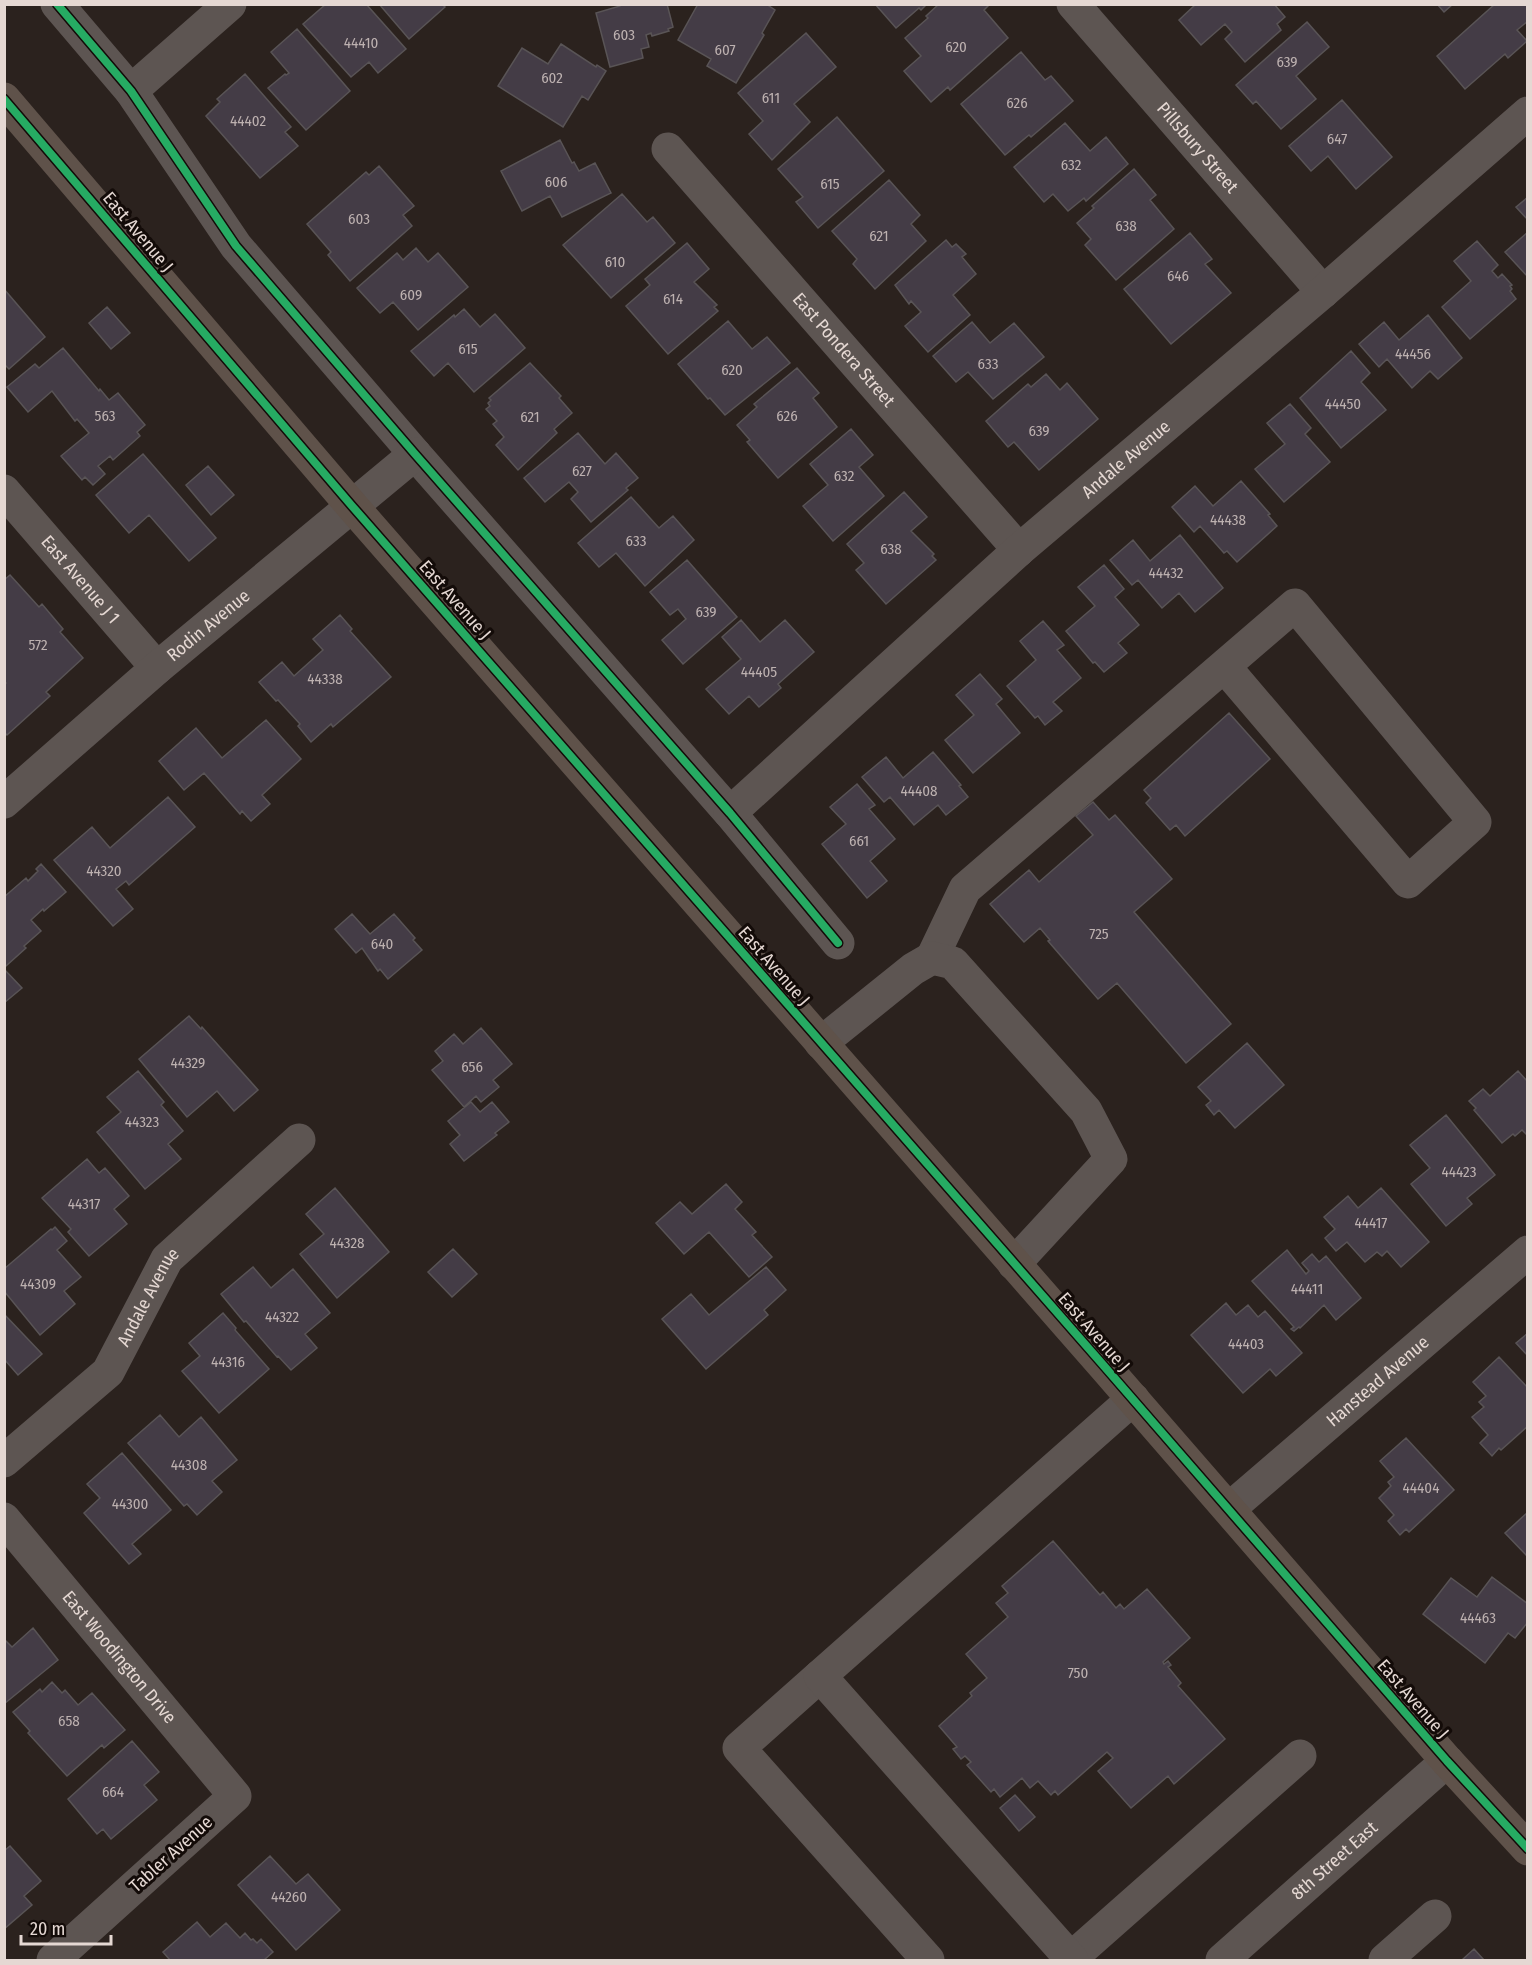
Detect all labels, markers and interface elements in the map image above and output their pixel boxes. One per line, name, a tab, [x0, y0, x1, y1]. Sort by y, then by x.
house number: 603	[613, 26, 635, 44]
house number: 44410	[344, 34, 378, 52]
house number: 620	[945, 38, 967, 56]
house number: 607	[714, 41, 736, 59]
house number: 639	[1276, 53, 1298, 71]
house number: 602	[541, 69, 563, 87]
house number: 611	[762, 89, 780, 107]
house number: 626	[1006, 94, 1028, 112]
street label: Pillsbury Street	[1152, 98, 1243, 197]
house number: 44402	[230, 112, 266, 130]
house number: 647	[1327, 130, 1347, 148]
house number: 632	[1061, 156, 1082, 174]
house number: 606	[545, 173, 567, 191]
house number: 615	[820, 175, 840, 193]
street label: East Avenue J	[98, 187, 178, 277]
house number: 603	[348, 210, 370, 228]
house number: 638	[1115, 217, 1137, 235]
house number: 621	[869, 227, 889, 245]
house number: 610	[605, 253, 625, 271]
house number: 646	[1167, 267, 1189, 285]
house number: 609	[400, 286, 422, 304]
street label: East Pondera Street	[788, 288, 900, 412]
house number: 614	[663, 290, 683, 308]
house number: 615	[458, 340, 478, 358]
house number: 44456	[1395, 345, 1431, 363]
house number: 633	[978, 355, 999, 373]
house number: 620	[721, 361, 743, 379]
house number: 44450	[1325, 395, 1361, 413]
house number: 563	[95, 407, 116, 425]
house number: 626	[776, 407, 798, 425]
house number: 621	[520, 408, 540, 426]
street label: Andale Avenue	[1077, 415, 1175, 503]
house number: 639	[1028, 422, 1050, 440]
house number: 627	[572, 462, 592, 480]
house number: 632	[834, 467, 855, 485]
house number: 44438	[1210, 511, 1246, 529]
street label: East Avenue J 1	[36, 531, 125, 628]
house number: 633	[626, 532, 647, 550]
house number: 638	[880, 540, 902, 558]
street label: East Avenue J	[415, 556, 495, 644]
house number: 44432	[1149, 564, 1184, 582]
street label: Rodin Avenue	[162, 585, 254, 666]
house number: 639	[695, 603, 717, 621]
house number: 572	[28, 636, 48, 654]
house number: 44405	[741, 663, 777, 681]
house number: 44338	[307, 670, 343, 688]
house number: 44408	[900, 782, 938, 800]
house number: 661	[849, 832, 869, 850]
house number: 44320	[86, 862, 122, 880]
street label: East Avenue J	[734, 922, 814, 1010]
house number: 725	[1089, 925, 1109, 943]
house number: 640	[371, 935, 393, 953]
house number: 44329	[171, 1054, 205, 1072]
house number: 656	[461, 1058, 483, 1076]
house number: 44323	[125, 1113, 159, 1131]
house number: 44423	[1442, 1163, 1477, 1181]
house number: 44317	[68, 1195, 100, 1213]
house number: 44417	[1355, 1214, 1387, 1232]
house number: 44328	[329, 1234, 365, 1252]
street label: Andale Avenue	[112, 1243, 184, 1350]
house number: 44309	[20, 1275, 56, 1293]
house number: 44411	[1291, 1280, 1323, 1298]
street label: East Avenue J	[1054, 1288, 1134, 1376]
house number: 44322	[265, 1308, 299, 1326]
street label: Hanstead Avenue	[1322, 1331, 1433, 1431]
house number: 44403	[1228, 1335, 1264, 1353]
house number: 44316	[211, 1353, 245, 1371]
house number: 44308	[171, 1456, 207, 1474]
house number: 44404	[1403, 1479, 1439, 1497]
house number: 44300	[112, 1495, 148, 1513]
street label: East Woodington Drive	[58, 1586, 181, 1728]
house number: 44463	[1460, 1609, 1496, 1627]
street label: East Avenue J	[1373, 1655, 1453, 1743]
house number: 750	[1068, 1664, 1088, 1682]
house number: 658	[58, 1712, 80, 1730]
house number: 664	[102, 1783, 124, 1801]
street label: Tabler Avenue	[125, 1811, 217, 1897]
street label: 8th Street East	[1287, 1817, 1382, 1905]
house number: 44260	[271, 1888, 307, 1906]
scale bar	[21, 1908, 111, 1946]
text: 20 m	[30, 1918, 65, 1940]

